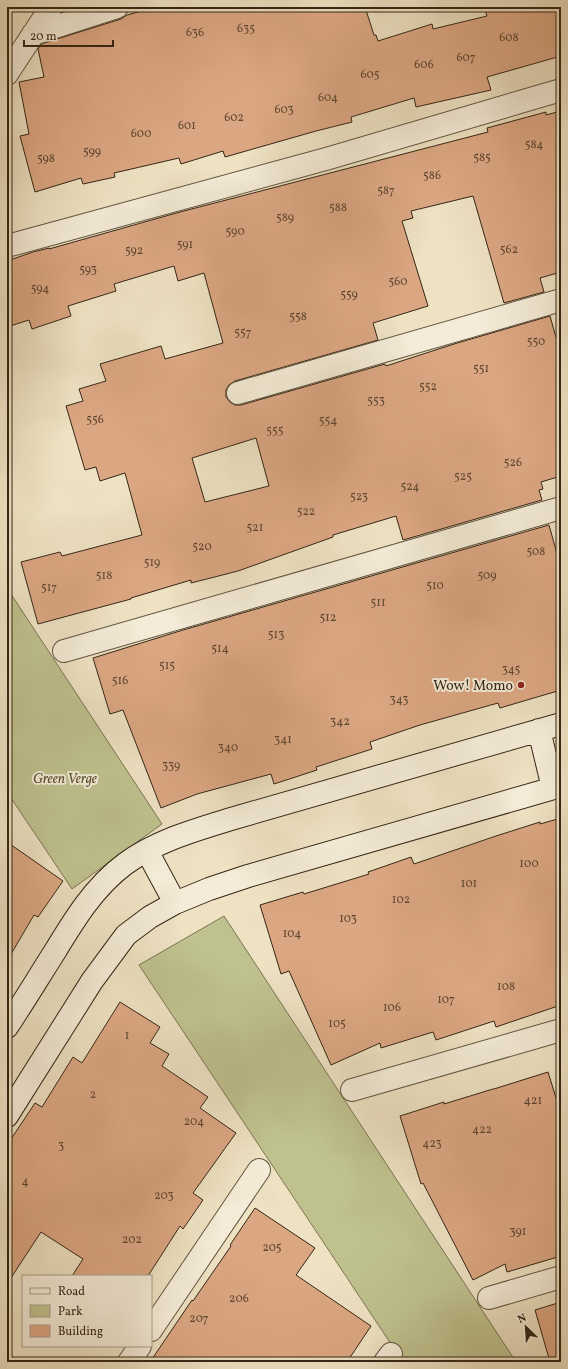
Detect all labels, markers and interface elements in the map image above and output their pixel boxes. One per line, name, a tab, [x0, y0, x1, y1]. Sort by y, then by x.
house number: 635	[237, 21, 255, 37]
scale bar	[24, 22, 113, 48]
house number: 636	[186, 25, 204, 41]
text: 20 m	[30, 29, 57, 45]
house number: 608	[499, 30, 519, 46]
house number: 607	[456, 50, 476, 66]
house number: 606	[414, 57, 434, 73]
house number: 605	[361, 67, 380, 83]
house number: 604	[318, 90, 338, 106]
house number: 603	[274, 102, 294, 118]
house number: 602	[224, 110, 244, 126]
house number: 601	[178, 118, 196, 134]
house number: 600	[131, 126, 151, 142]
house number: 584	[525, 137, 543, 153]
house number: 599	[83, 144, 101, 160]
house number: 585	[473, 150, 491, 166]
house number: 598	[37, 151, 55, 167]
house number: 586	[423, 168, 441, 184]
house number: 587	[377, 183, 395, 199]
house number: 588	[329, 200, 347, 216]
house number: 589	[276, 210, 294, 226]
house number: 590	[225, 224, 245, 240]
house number: 591	[177, 237, 193, 253]
house number: 562	[500, 242, 518, 258]
house number: 592	[125, 243, 143, 259]
house number: 593	[79, 262, 97, 278]
house number: 560	[388, 274, 408, 290]
house number: 594	[31, 281, 49, 297]
house number: 559	[340, 287, 358, 303]
house number: 558	[289, 309, 307, 325]
house number: 557	[234, 325, 252, 341]
house number: 550	[527, 334, 545, 350]
house number: 551	[473, 361, 489, 377]
house number: 552	[419, 379, 437, 395]
house number: 553	[367, 393, 385, 409]
house number: 556	[86, 412, 104, 428]
house number: 554	[319, 413, 337, 429]
house number: 555	[266, 423, 284, 439]
house number: 526	[504, 455, 522, 471]
house number: 525	[454, 469, 472, 485]
house number: 524	[400, 479, 420, 495]
house number: 523	[350, 489, 368, 505]
house number: 522	[297, 504, 315, 520]
house number: 521	[247, 520, 263, 536]
house number: 520	[192, 539, 212, 555]
house number: 508	[527, 544, 545, 560]
house number: 519	[144, 555, 160, 571]
house number: 518	[96, 568, 112, 584]
house number: 509	[477, 568, 497, 584]
house number: 510	[426, 578, 444, 594]
house number: 517	[41, 580, 57, 596]
house number: 511	[370, 595, 386, 611]
house number: 512	[320, 610, 336, 626]
house number: 513	[268, 627, 284, 643]
house number: 514	[211, 641, 229, 657]
house number: 515	[159, 658, 175, 674]
house number: 345	[502, 662, 521, 678]
house number: 516	[112, 673, 128, 689]
place label: Wow! Momo	[433, 677, 513, 696]
marker: Wow! Momo	[516, 680, 526, 690]
house number: 343	[390, 692, 409, 708]
house number: 342	[330, 714, 350, 730]
house number: 341	[274, 732, 292, 748]
house number: 340	[218, 740, 238, 756]
house number: 339	[162, 758, 180, 774]
park label: Green Verge	[33, 770, 97, 789]
house number: 100	[519, 856, 539, 872]
house number: 101	[461, 876, 477, 892]
house number: 102	[392, 892, 410, 908]
house number: 103	[339, 911, 357, 927]
house number: 104	[283, 926, 301, 942]
house number: 108	[497, 979, 515, 995]
house number: 107	[437, 992, 455, 1008]
house number: 106	[383, 1000, 401, 1016]
house number: 105	[328, 1016, 346, 1032]
house number: 1	[125, 1028, 129, 1044]
house number: 2	[90, 1087, 96, 1103]
house number: 421	[524, 1093, 542, 1109]
house number: 204	[184, 1114, 204, 1130]
house number: 422	[472, 1122, 492, 1138]
house number: 423	[422, 1136, 442, 1152]
house number: 3	[58, 1138, 64, 1154]
house number: 4	[21, 1174, 29, 1190]
house number: 203	[154, 1188, 174, 1204]
house number: 391	[510, 1224, 526, 1240]
house number: 202	[122, 1232, 142, 1248]
house number: 205	[262, 1240, 282, 1256]
legend	[22, 1275, 152, 1347]
text: Road	[58, 1284, 85, 1300]
house number: 206	[229, 1291, 249, 1307]
text: Park	[58, 1304, 83, 1320]
north arrow	[506, 1307, 546, 1347]
house number: 207	[189, 1311, 209, 1327]
text: N	[516, 1311, 529, 1328]
text: Building	[58, 1324, 103, 1340]

